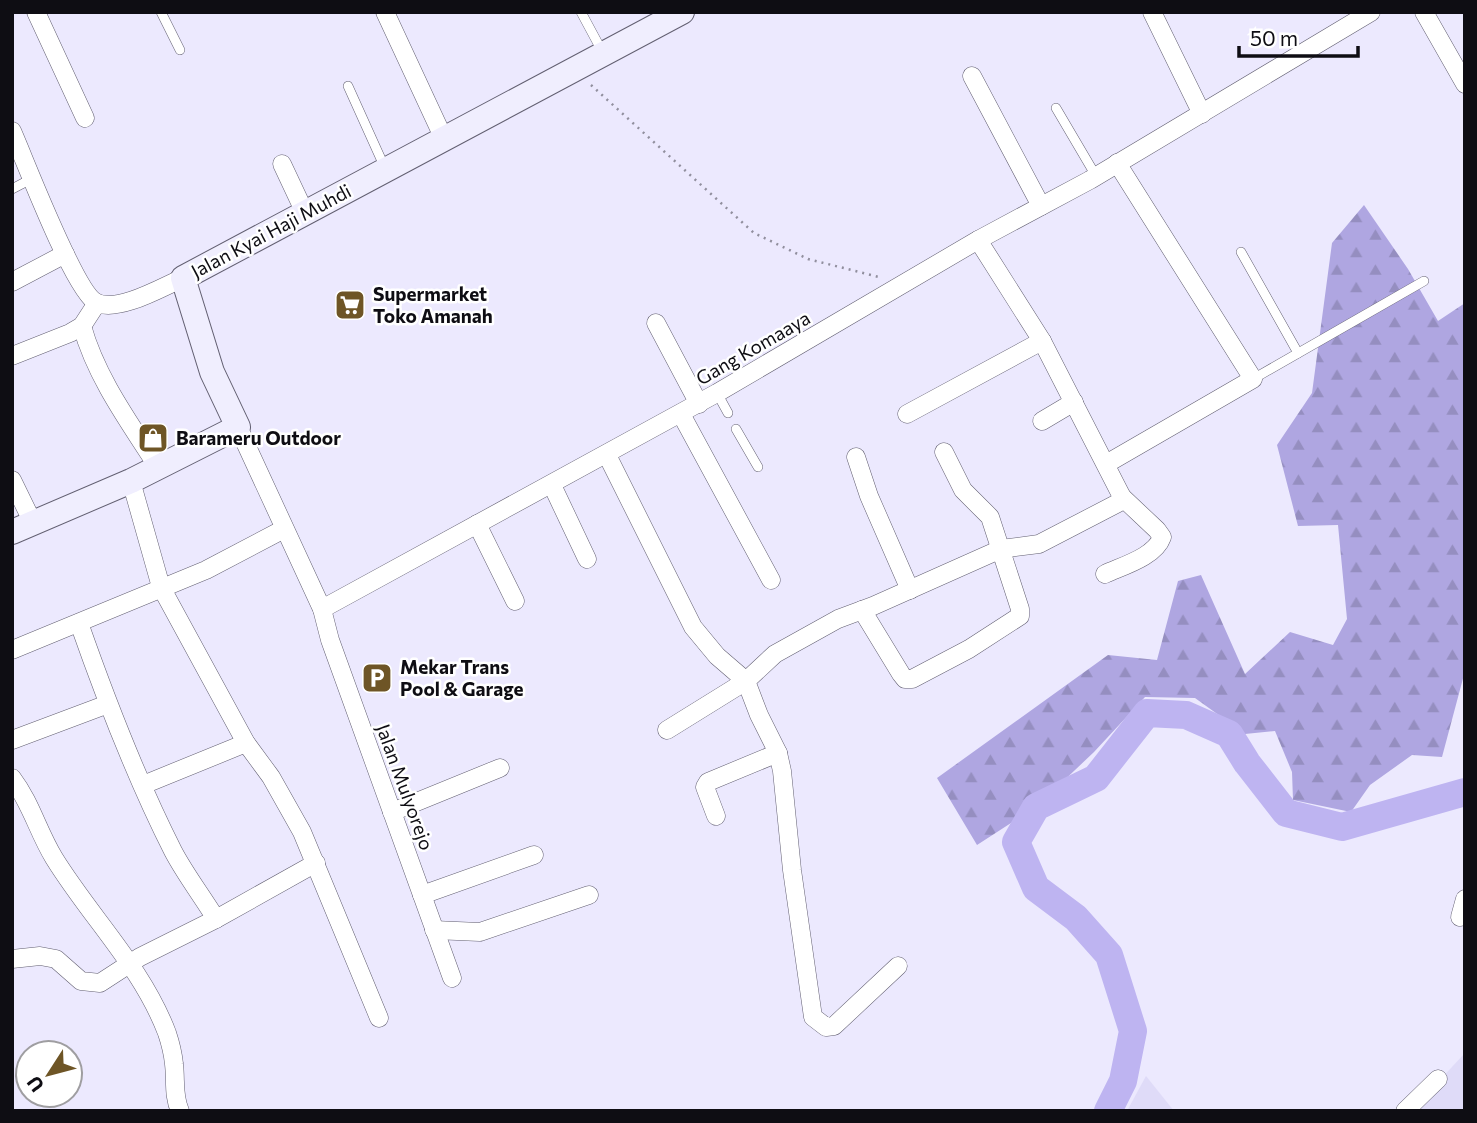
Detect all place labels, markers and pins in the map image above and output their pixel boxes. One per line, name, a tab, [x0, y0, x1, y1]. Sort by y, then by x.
place label: Supermarket Toko Amanah	[373, 282, 493, 327]
supermarket icon: Supermarket Toko Amanah	[333, 288, 367, 322]
shop icon: Barameru Outdoor	[136, 421, 170, 455]
place label: Barameru Outdoor	[176, 426, 341, 449]
place label: Mekar Trans Pool & Garage	[400, 655, 524, 700]
parking icon: Mekar Trans Pool & Garage	[360, 661, 394, 695]

